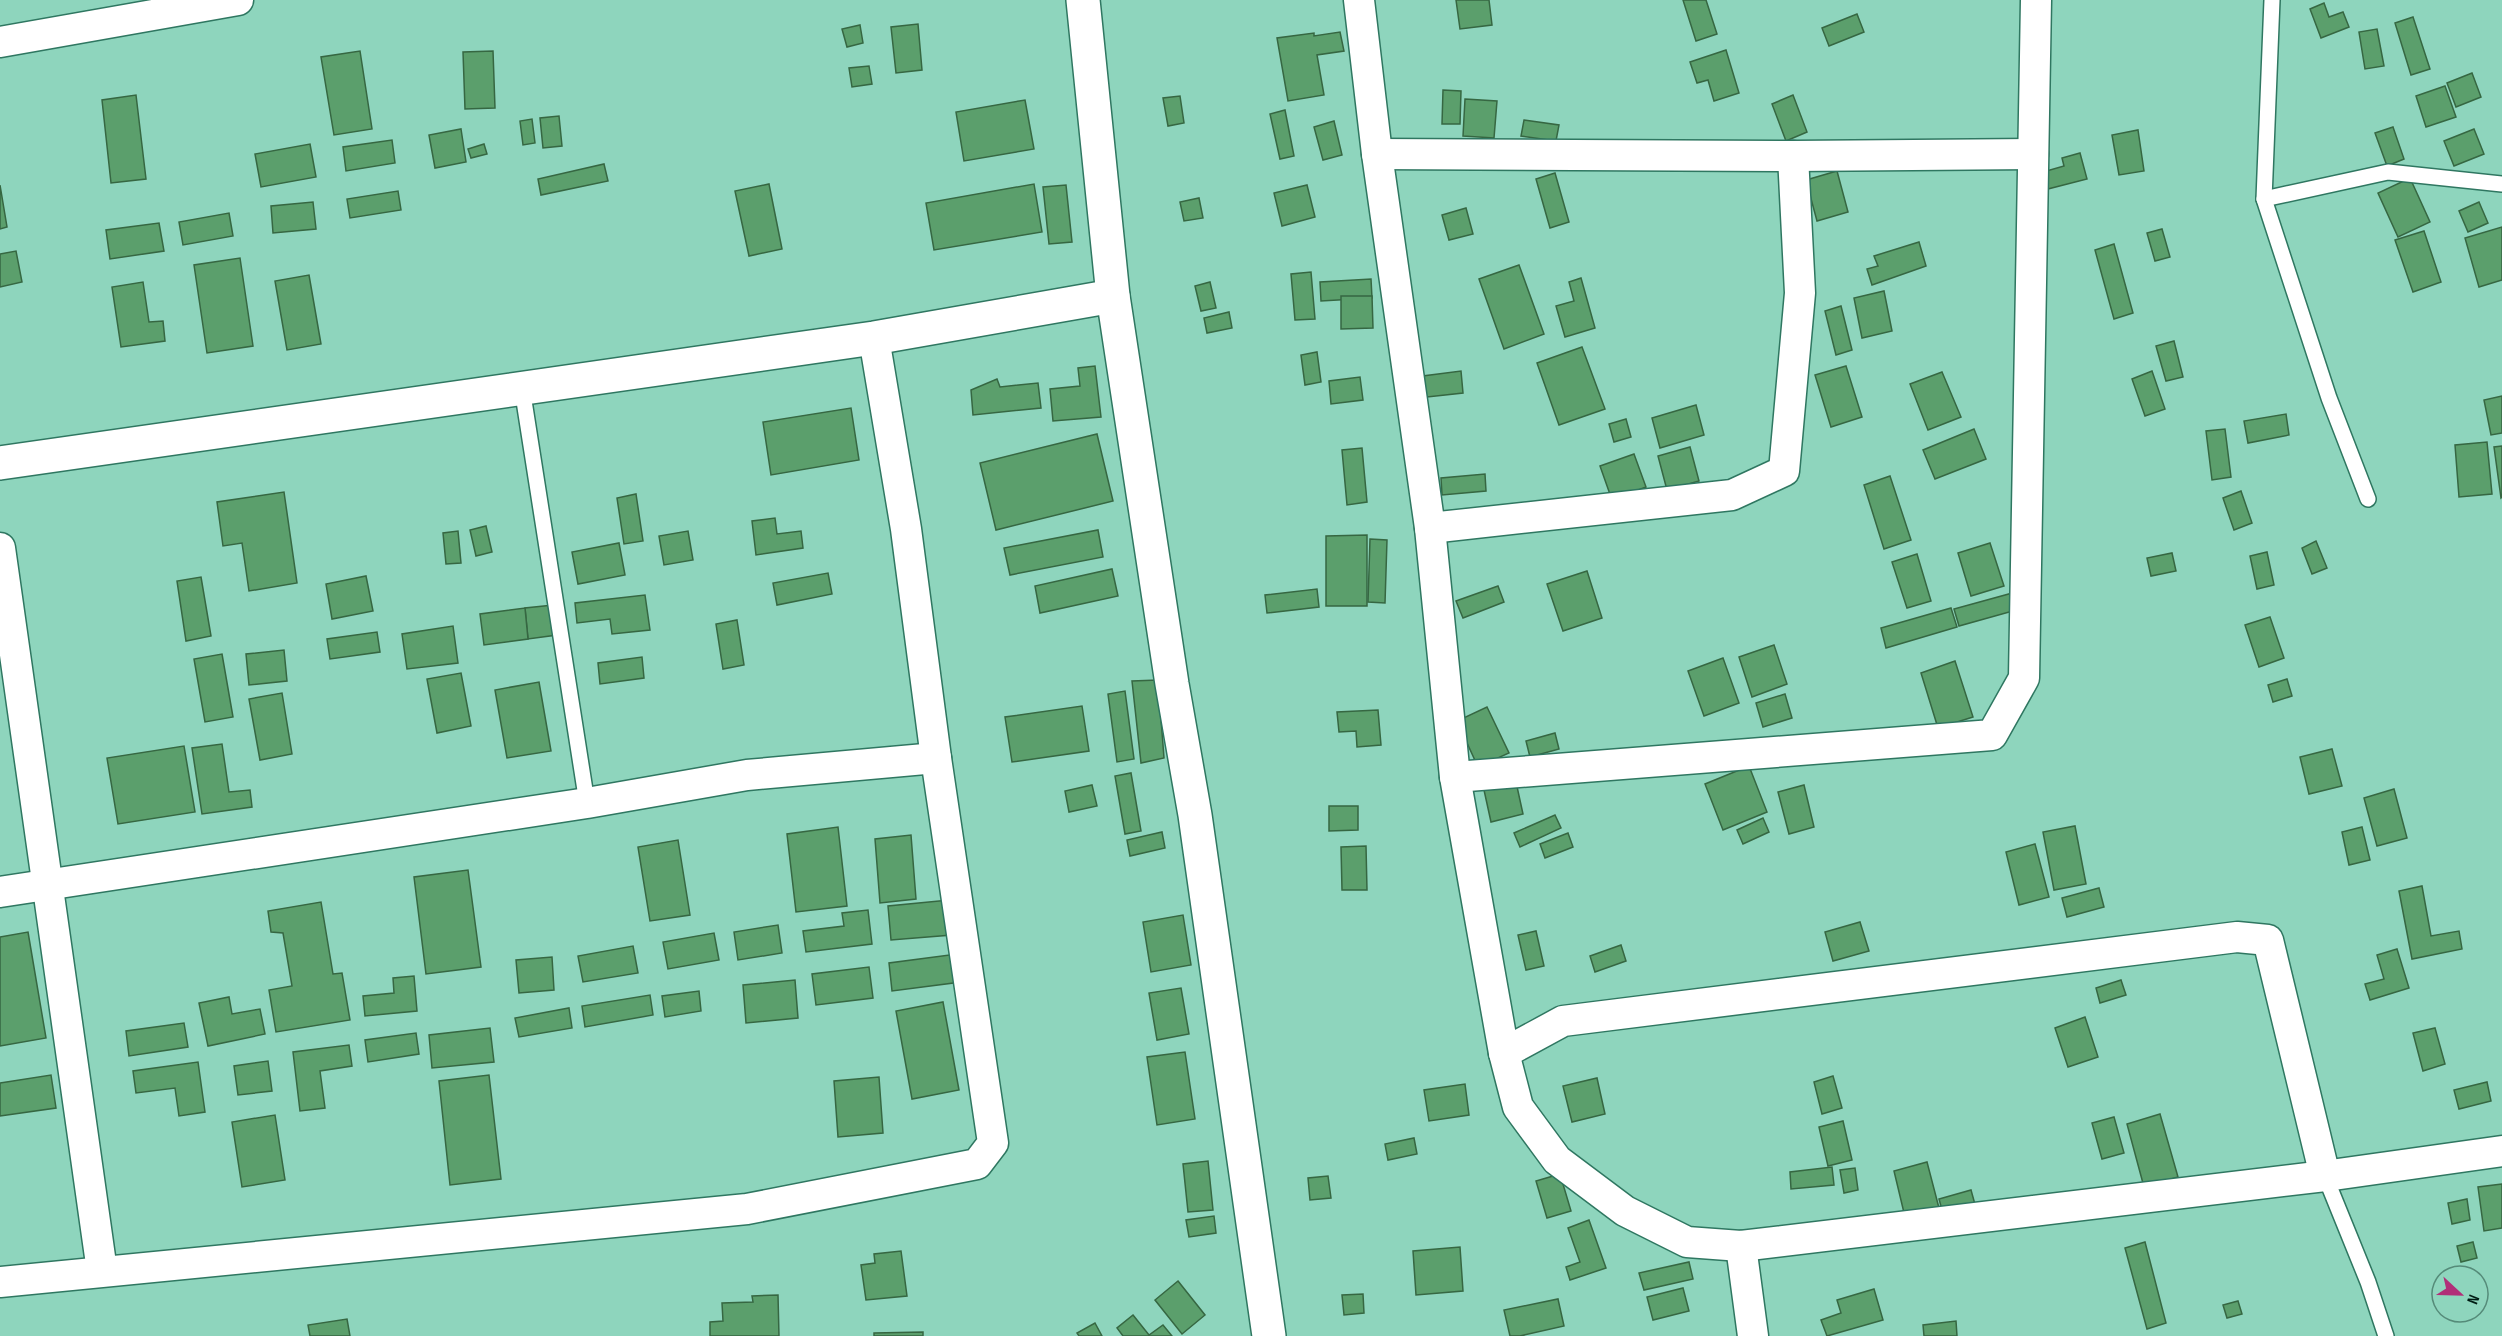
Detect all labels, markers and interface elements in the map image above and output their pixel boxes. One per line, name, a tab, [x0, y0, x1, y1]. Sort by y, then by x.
north arrow	[2430, 1264, 2490, 1324]
text: N	[2462, 1292, 2483, 1307]

